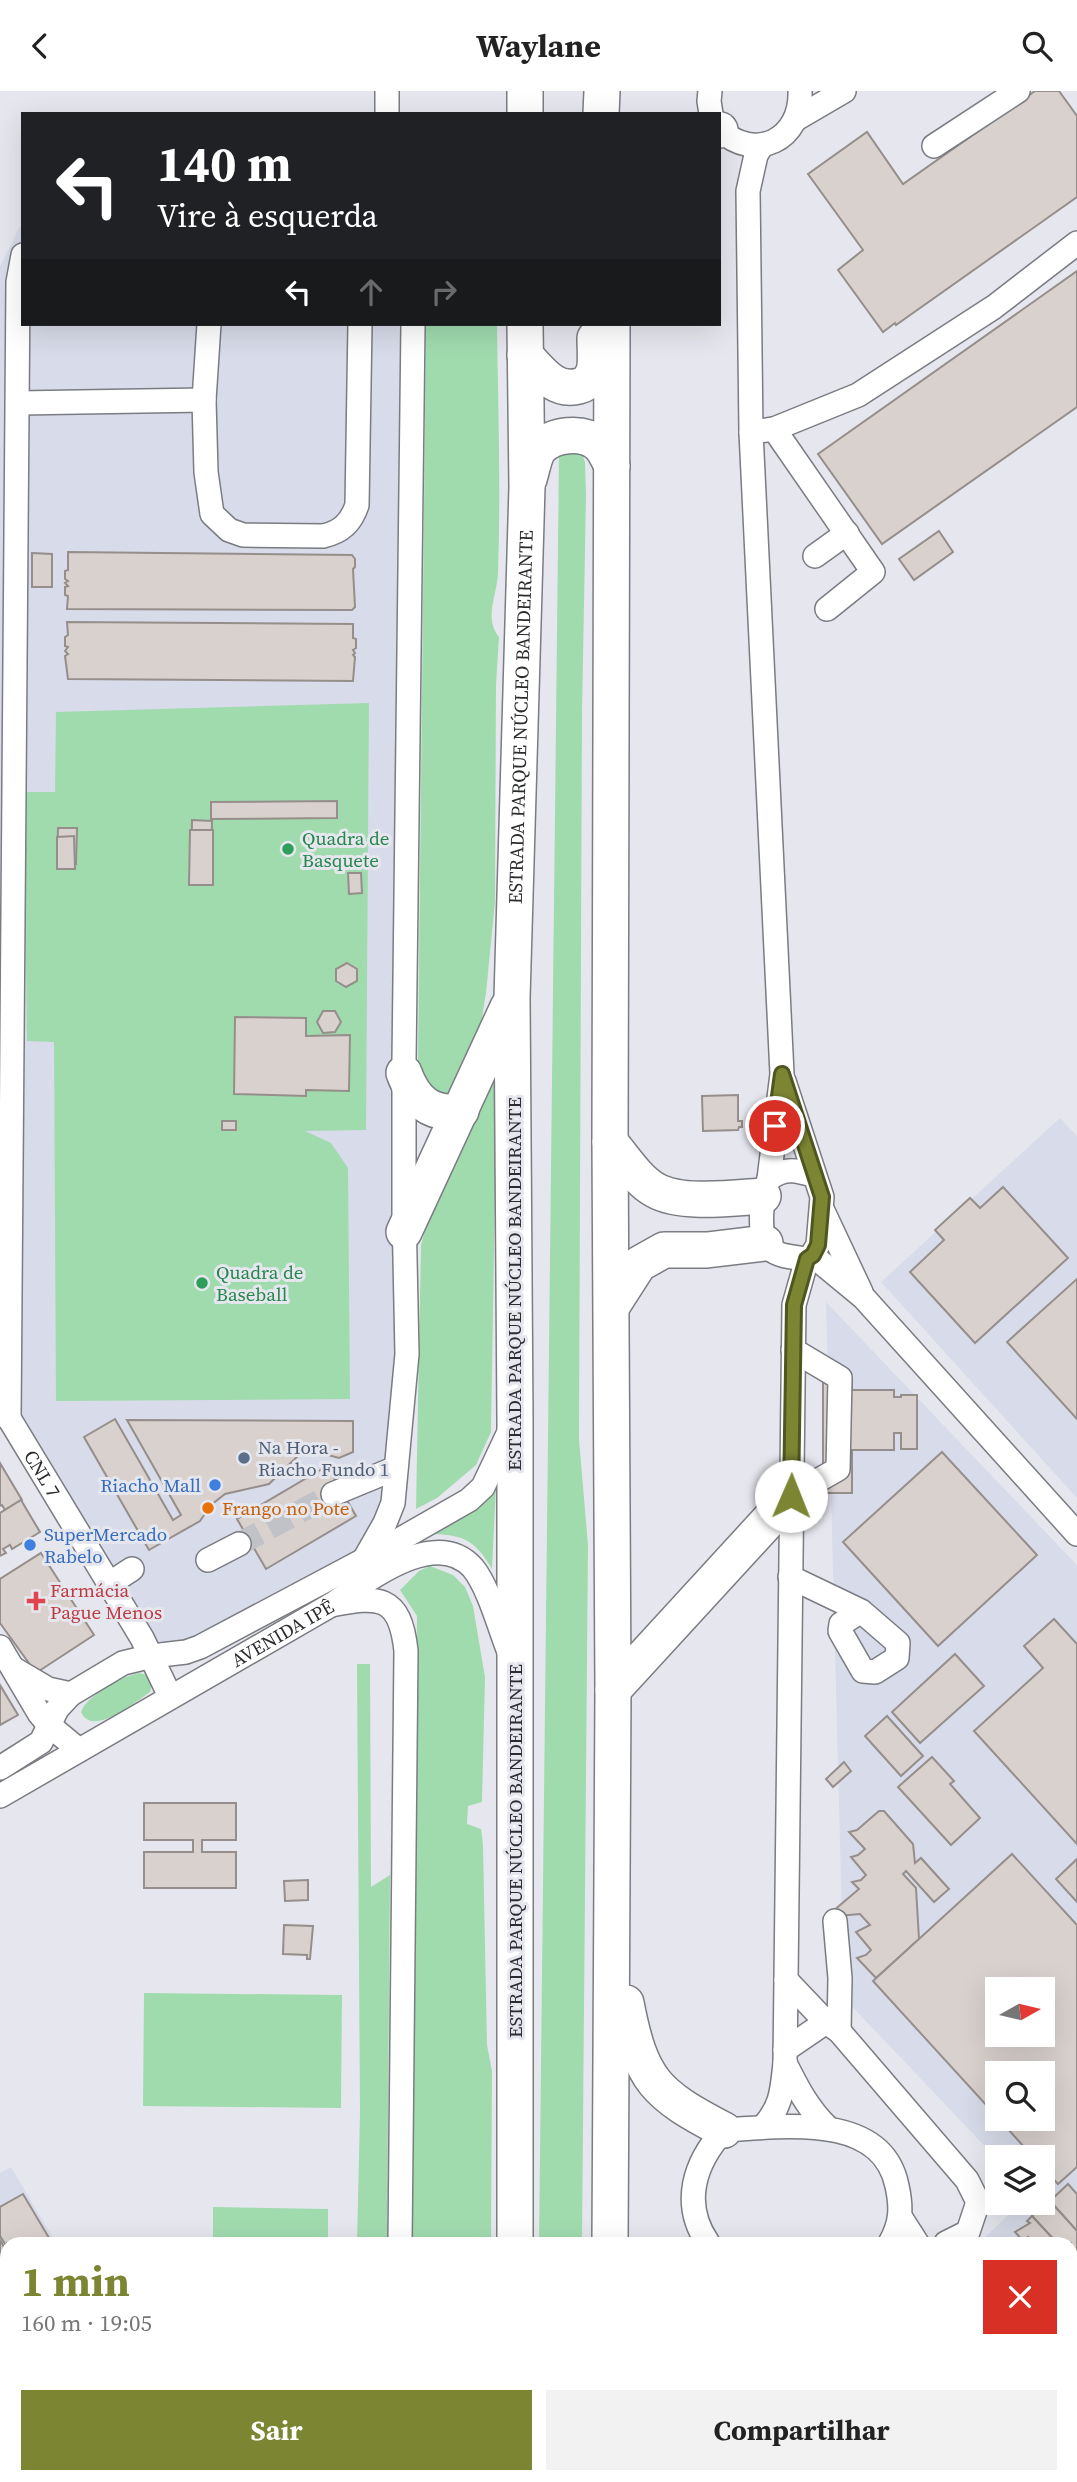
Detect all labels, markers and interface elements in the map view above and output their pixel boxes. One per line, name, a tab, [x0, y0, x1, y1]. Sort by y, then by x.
text: Waylane	[476, 24, 601, 68]
icon: back	[21, 27, 59, 65]
icon: search	[1018, 27, 1056, 65]
text: 140 m	[157, 130, 292, 197]
icon: left	[42, 140, 133, 231]
text: Vire à esquerda	[157, 194, 378, 238]
icon: left	[279, 273, 317, 311]
icon: ahead	[352, 273, 390, 311]
icon: right	[425, 273, 463, 311]
street label: ESTRADA PARQUE NÚCLEO BANDEIRANTE	[502, 530, 539, 904]
place label: Quadra de Basquete	[302, 825, 389, 873]
marker: Quadra de Basquete	[280, 841, 296, 857]
pin	[745, 1096, 805, 1156]
street label: ESTRADA PARQUE NÚCLEO BANDEIRANTE	[501, 1097, 527, 1471]
icon: arrive	[756, 1107, 794, 1145]
place label: Quadra de Baseball	[216, 1259, 303, 1307]
marker: Quadra de Baseball	[194, 1275, 210, 1291]
place label: Na Hora - Riacho Fundo 1	[258, 1434, 389, 1482]
street label: CNL 7	[18, 1445, 67, 1502]
marker: Na Hora - Riacho Fundo 1	[236, 1450, 252, 1466]
position arrow	[754, 1459, 828, 1533]
place label: Riacho Mall	[100, 1472, 201, 1498]
marker: Riacho Mall	[207, 1477, 223, 1493]
place label: Frango no Pote	[222, 1495, 349, 1521]
marker: Frango no Pote	[200, 1500, 216, 1516]
place label: SuperMercado Rabelo	[44, 1521, 167, 1569]
marker: SuperMercado Rabelo	[22, 1537, 38, 1553]
place label: Farmácia Pague Menos	[50, 1577, 162, 1625]
marker: Farmácia Pague Menos	[28, 1593, 44, 1609]
street label: AVENIDA IPÊ	[226, 1593, 338, 1673]
street label: ESTRADA PARQUE NÚCLEO BANDEIRANTE	[502, 1664, 528, 2038]
north arrow	[985, 1977, 1055, 2047]
map controls	[985, 1977, 1055, 2215]
button: search	[985, 2061, 1055, 2131]
button: layers	[985, 2145, 1055, 2215]
text: 1 min	[21, 2252, 130, 2310]
button: close	[983, 2260, 1057, 2334]
text: 160 m · 19:05	[21, 2307, 152, 2339]
button: Sair	[21, 2390, 532, 2470]
button: Compartilhar	[546, 2390, 1057, 2470]

